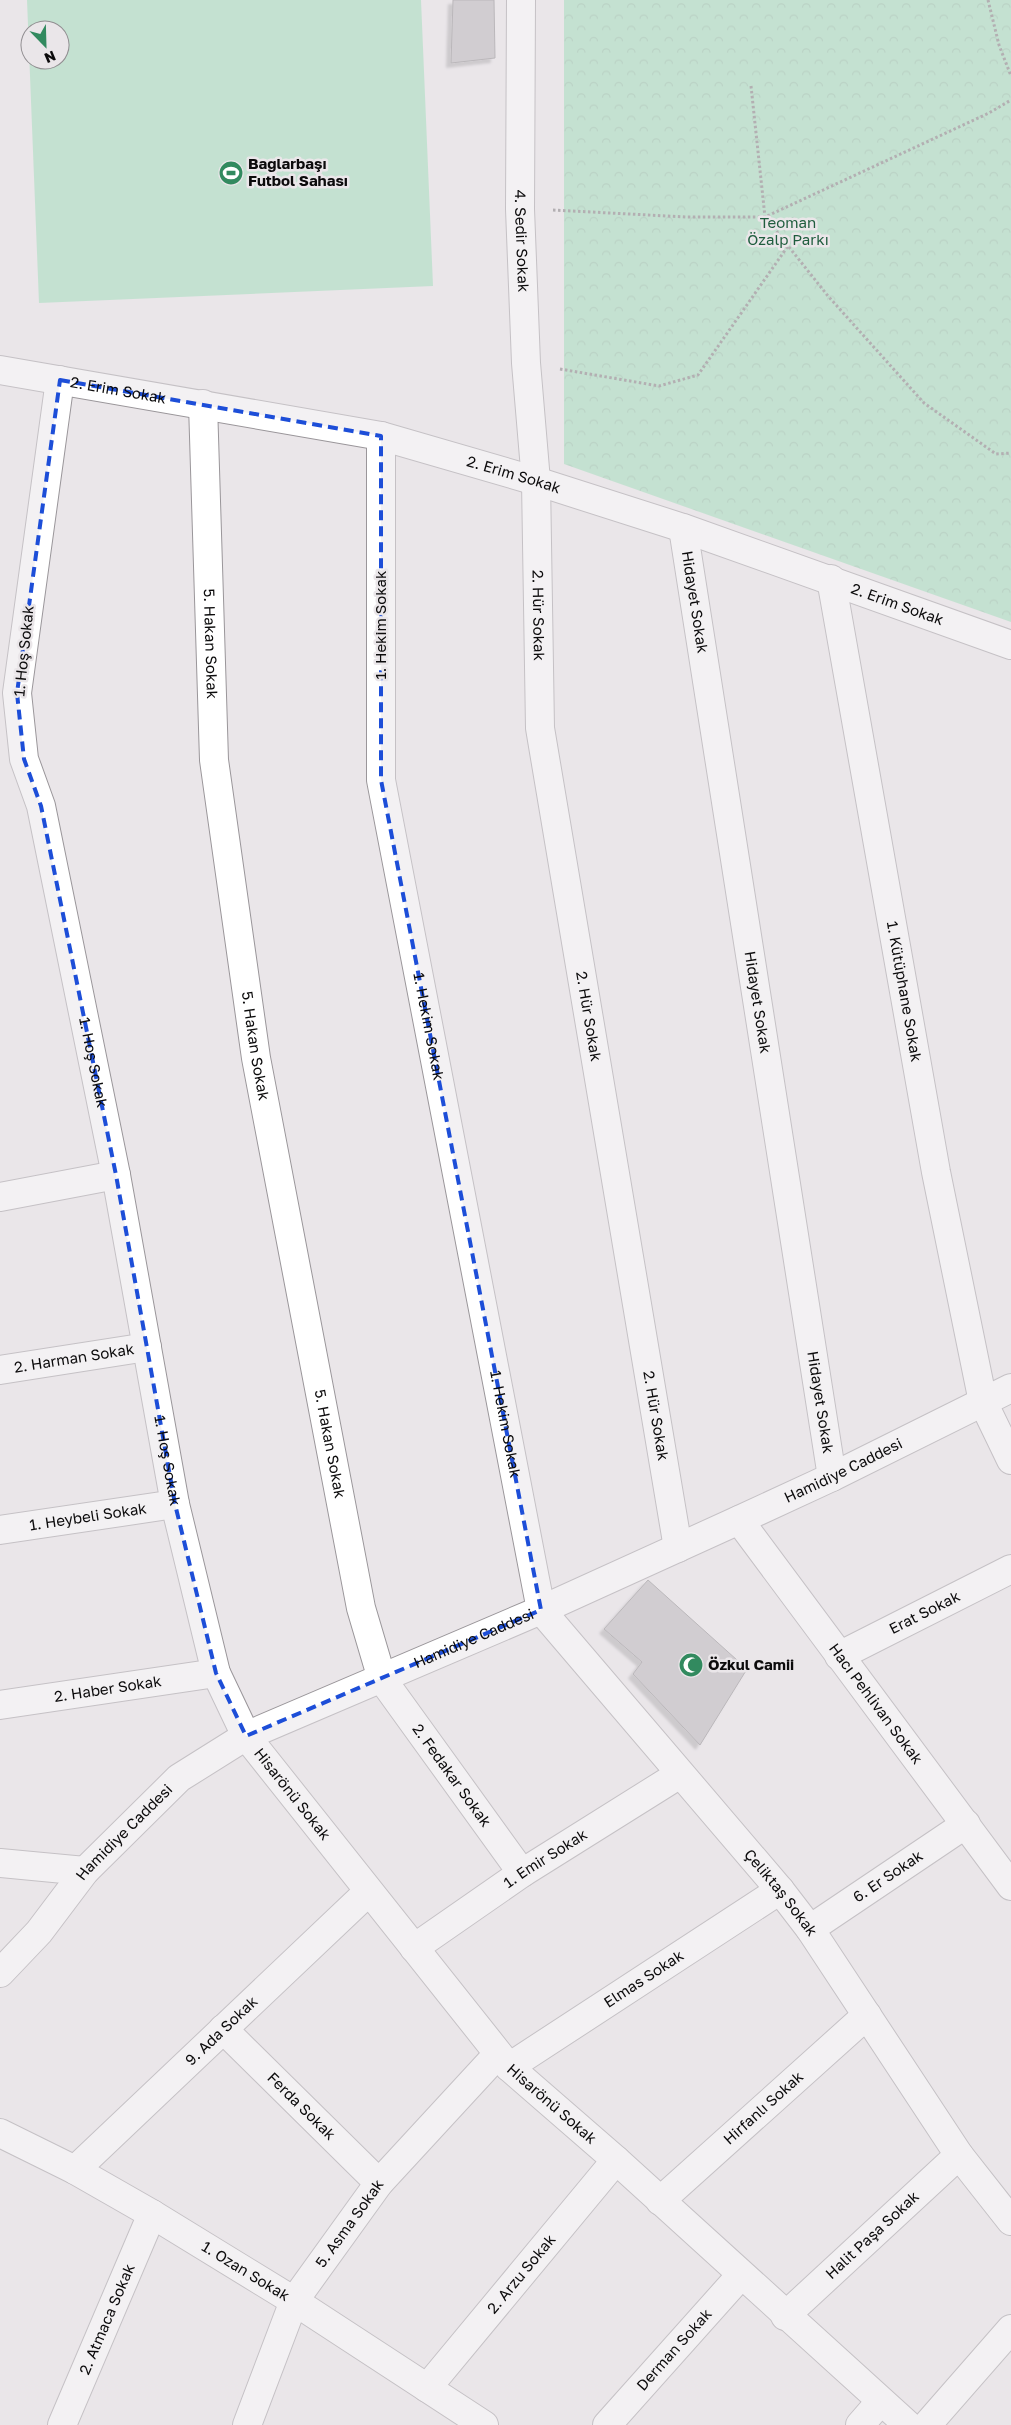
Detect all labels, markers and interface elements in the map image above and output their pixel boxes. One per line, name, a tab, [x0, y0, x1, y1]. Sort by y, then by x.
north arrow	[20, 20, 70, 70]
text: N	[42, 48, 58, 67]
place label: Bağlarbaşı Futbol Sahası	[248, 154, 348, 189]
sports icon: Bağlarbaşı Futbol Sahası	[218, 160, 244, 186]
street label: 4. Sedir Sokak	[512, 190, 533, 293]
park label: Teoman Özalp Parkı	[747, 213, 829, 248]
street label: 2. Erim Sokak	[69, 372, 168, 407]
street label: 2. Erim Sokak	[465, 451, 564, 497]
street label: Hidayet Sokak	[679, 549, 713, 655]
street label: 1. Hekim Sokak	[371, 570, 389, 680]
street label: 2. Hür Sokak	[529, 570, 549, 662]
street label: 2. Erim Sokak	[849, 579, 947, 628]
street label: 5. Hakan Sokak	[201, 588, 222, 700]
street label: 1. Hoş Sokak	[9, 604, 37, 697]
street label: 1. Kütüphane Sokak	[884, 920, 926, 1064]
street label: Hidayet Sokak	[742, 950, 775, 1055]
street label: 2. Hür Sokak	[573, 970, 606, 1063]
street label: 1. Hekim Sokak	[410, 971, 449, 1082]
street label: 5. Hakan Sokak	[239, 990, 274, 1102]
street label: 1. Hoş Sokak	[76, 1016, 112, 1109]
street label: 2. Harman Sokak	[13, 1339, 136, 1376]
street label: Hidayet Sokak	[804, 1350, 838, 1455]
street label: 1. Hekim Sokak	[487, 1369, 525, 1480]
street label: 2. Hür Sokak	[640, 1369, 673, 1462]
street label: 5. Hakan Sokak	[311, 1388, 350, 1500]
street label: 1. Hoş Sokak	[151, 1414, 185, 1508]
street label: Hamidiye Caddesi	[781, 1434, 905, 1506]
street label: 1. Heybeli Sokak	[28, 1498, 148, 1534]
street label: Erat Sokak	[886, 1586, 963, 1637]
street label: Hamidiye Caddesi	[411, 1604, 536, 1671]
street label: Hacı Pehlivan Sokak	[826, 1639, 927, 1767]
mosque icon: Özkul Camii	[678, 1652, 704, 1678]
place label: Özkul Camii	[708, 1655, 794, 1673]
street label: 2. Haber Sokak	[53, 1671, 163, 1705]
street label: 2. Fedakar Sokak	[409, 1720, 496, 1830]
street label: Hisarönü Sokak	[251, 1744, 335, 1844]
street label: Hamidiye Caddesi	[71, 1780, 176, 1883]
street label: 1. Emir Sokak	[500, 1824, 590, 1891]
street label: Çeliktaş Sokak	[741, 1845, 822, 1939]
street label: 6. Er Sokak	[849, 1846, 926, 1906]
street label: Elmas Sokak	[600, 1945, 687, 2011]
street label: 9. Ada Sokak	[181, 1991, 261, 2069]
street label: Hisarönü Sokak	[504, 2060, 601, 2147]
street label: Hirfanlı Sokak	[719, 2067, 807, 2148]
street label: Ferda Sokak	[264, 2068, 340, 2143]
street label: 5. Asma Sokak	[311, 2175, 387, 2271]
street label: Halit Paşa Sokak	[821, 2186, 922, 2282]
street label: 2. Arzu Sokak	[483, 2230, 559, 2317]
street label: 1. Ozan Sokak	[199, 2237, 294, 2304]
street label: 2. Atmaca Sokak	[75, 2260, 138, 2377]
street label: Derman Sokak	[632, 2304, 715, 2394]

